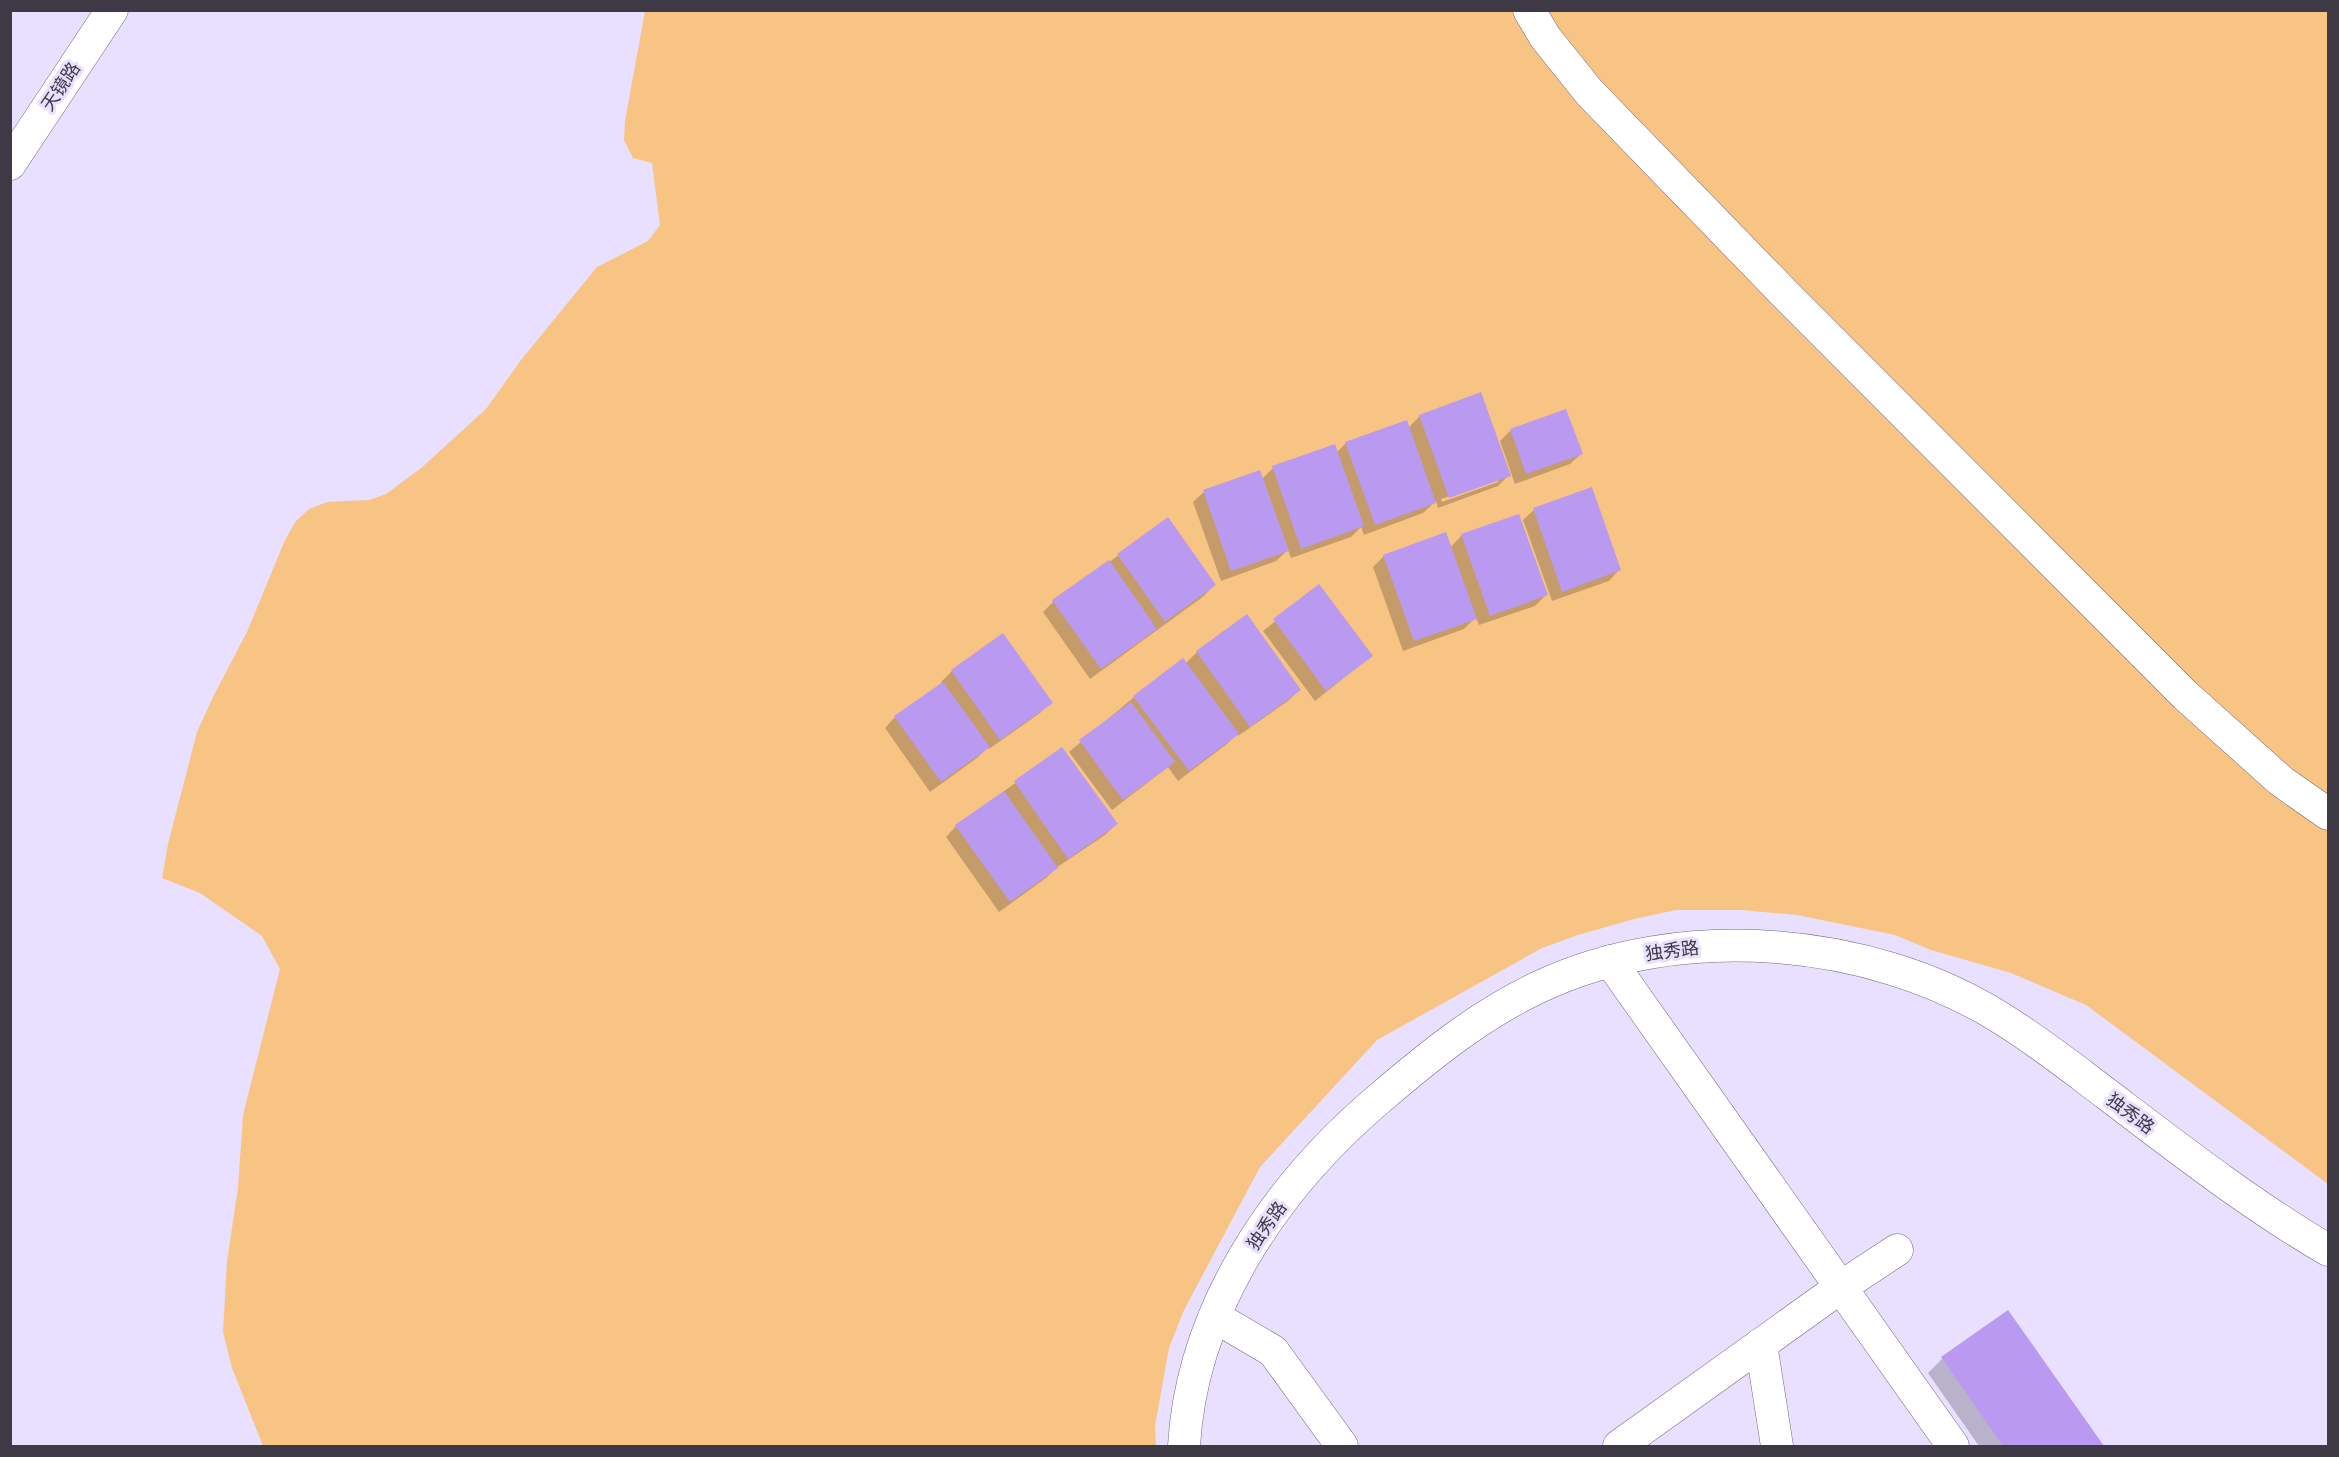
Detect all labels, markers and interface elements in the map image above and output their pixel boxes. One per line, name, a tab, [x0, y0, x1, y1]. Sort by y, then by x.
street label: 天镜路	[35, 57, 85, 115]
street label: 独秀路	[1644, 935, 1700, 965]
street label: 独秀路	[2102, 1087, 2160, 1139]
street label: 独秀路	[1241, 1196, 1291, 1254]

